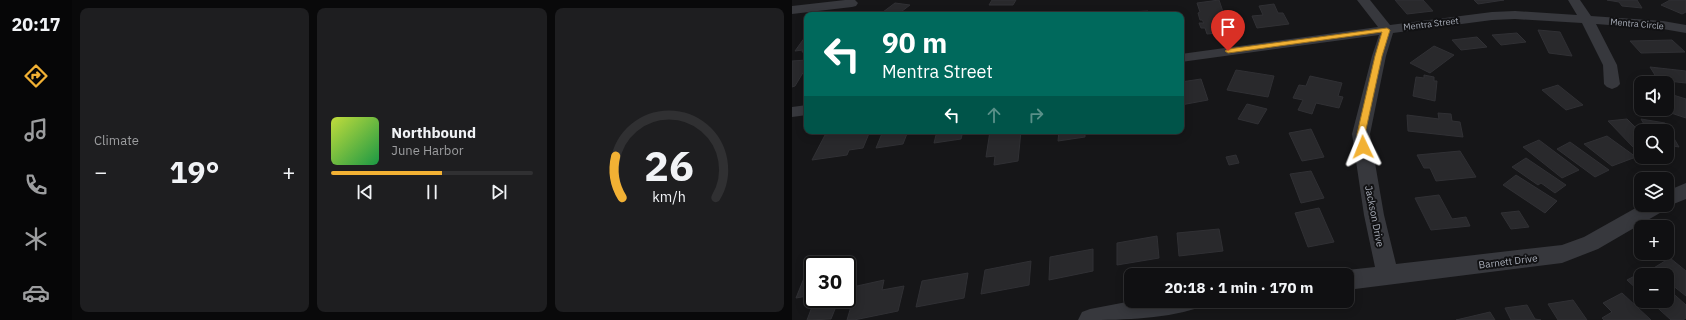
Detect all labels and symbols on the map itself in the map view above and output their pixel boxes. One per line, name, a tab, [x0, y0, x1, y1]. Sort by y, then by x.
pin	[1211, 10, 1245, 51]
street label: Mentra Street	[1403, 15, 1459, 32]
street label: Mentra Circle	[1610, 16, 1664, 31]
position arrow	[1342, 126, 1384, 168]
street label: Jackson Drive	[1362, 184, 1387, 248]
street label: Barnett Drive	[1478, 251, 1539, 272]
speed limit sign: 30	[804, 256, 856, 308]

